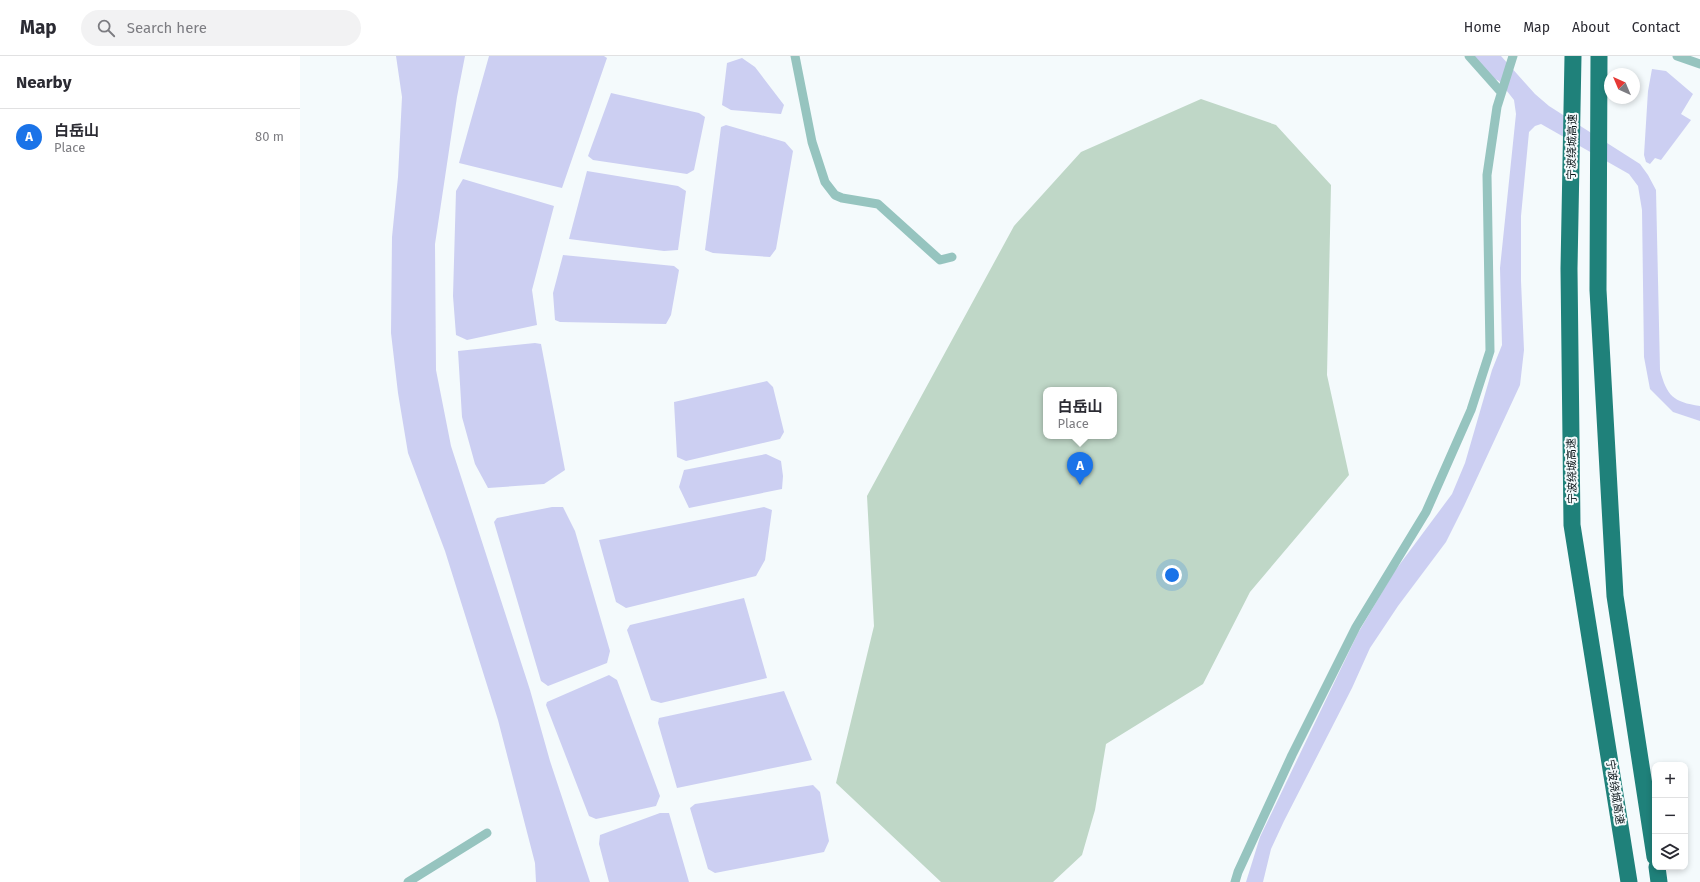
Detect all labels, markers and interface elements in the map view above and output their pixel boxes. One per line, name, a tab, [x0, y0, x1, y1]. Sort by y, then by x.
search box	[81, 10, 361, 46]
text: Map	[20, 16, 57, 39]
icon: search	[95, 17, 117, 39]
text: Search here	[127, 19, 207, 37]
text: Home	[1464, 19, 1501, 36]
text: Map	[1523, 19, 1550, 36]
text: About	[1572, 19, 1610, 36]
text: Contact	[1632, 19, 1680, 36]
north arrow	[1604, 68, 1640, 104]
text: Nearby	[16, 72, 71, 93]
street label: 宁波绕城高速	[1565, 114, 1579, 180]
text: 白岳山	[54, 122, 99, 140]
text: A	[25, 129, 33, 144]
text: 80 m	[255, 129, 284, 144]
text: Place	[54, 140, 85, 155]
popup	[1043, 387, 1117, 439]
text: 白岳山	[1057, 398, 1103, 416]
text: Place	[1057, 416, 1089, 431]
street label: 宁波绕城高速	[1565, 438, 1579, 504]
pin: A	[1067, 452, 1093, 485]
your location	[1162, 565, 1182, 585]
street label: 宁波绕城高速	[1603, 758, 1627, 826]
map controls	[1652, 762, 1688, 870]
button: +	[1652, 762, 1688, 798]
button: −	[1652, 798, 1688, 834]
button: layers	[1652, 834, 1688, 870]

